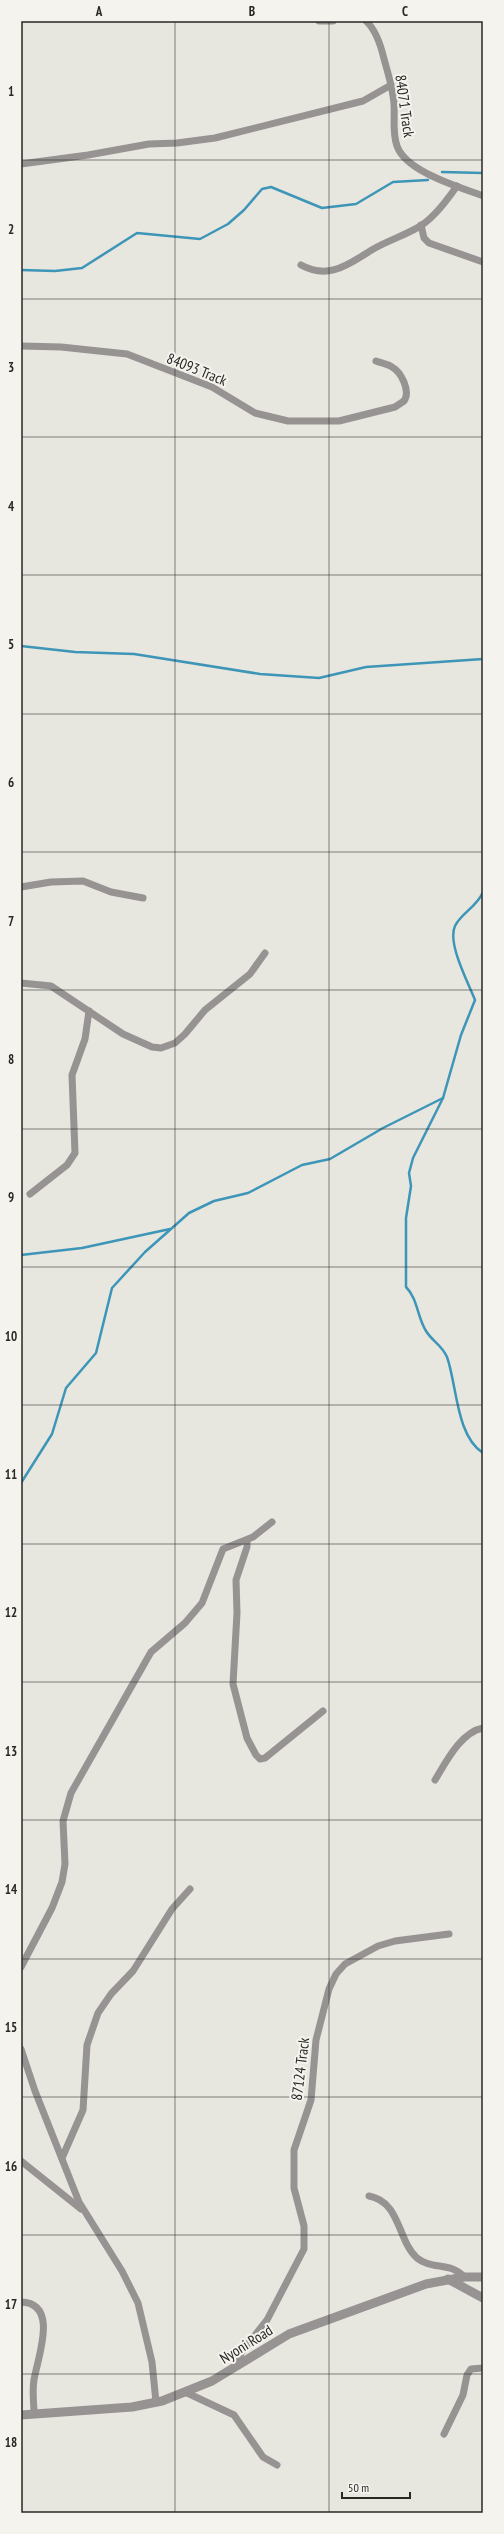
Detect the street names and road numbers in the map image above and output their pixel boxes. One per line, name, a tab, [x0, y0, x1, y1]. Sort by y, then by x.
street label: 84071 Track	[391, 73, 419, 139]
street label: 84093 Track	[164, 348, 230, 390]
street label: 87124 Track	[287, 2036, 313, 2102]
street label: Nyoni Road	[216, 2320, 276, 2368]

